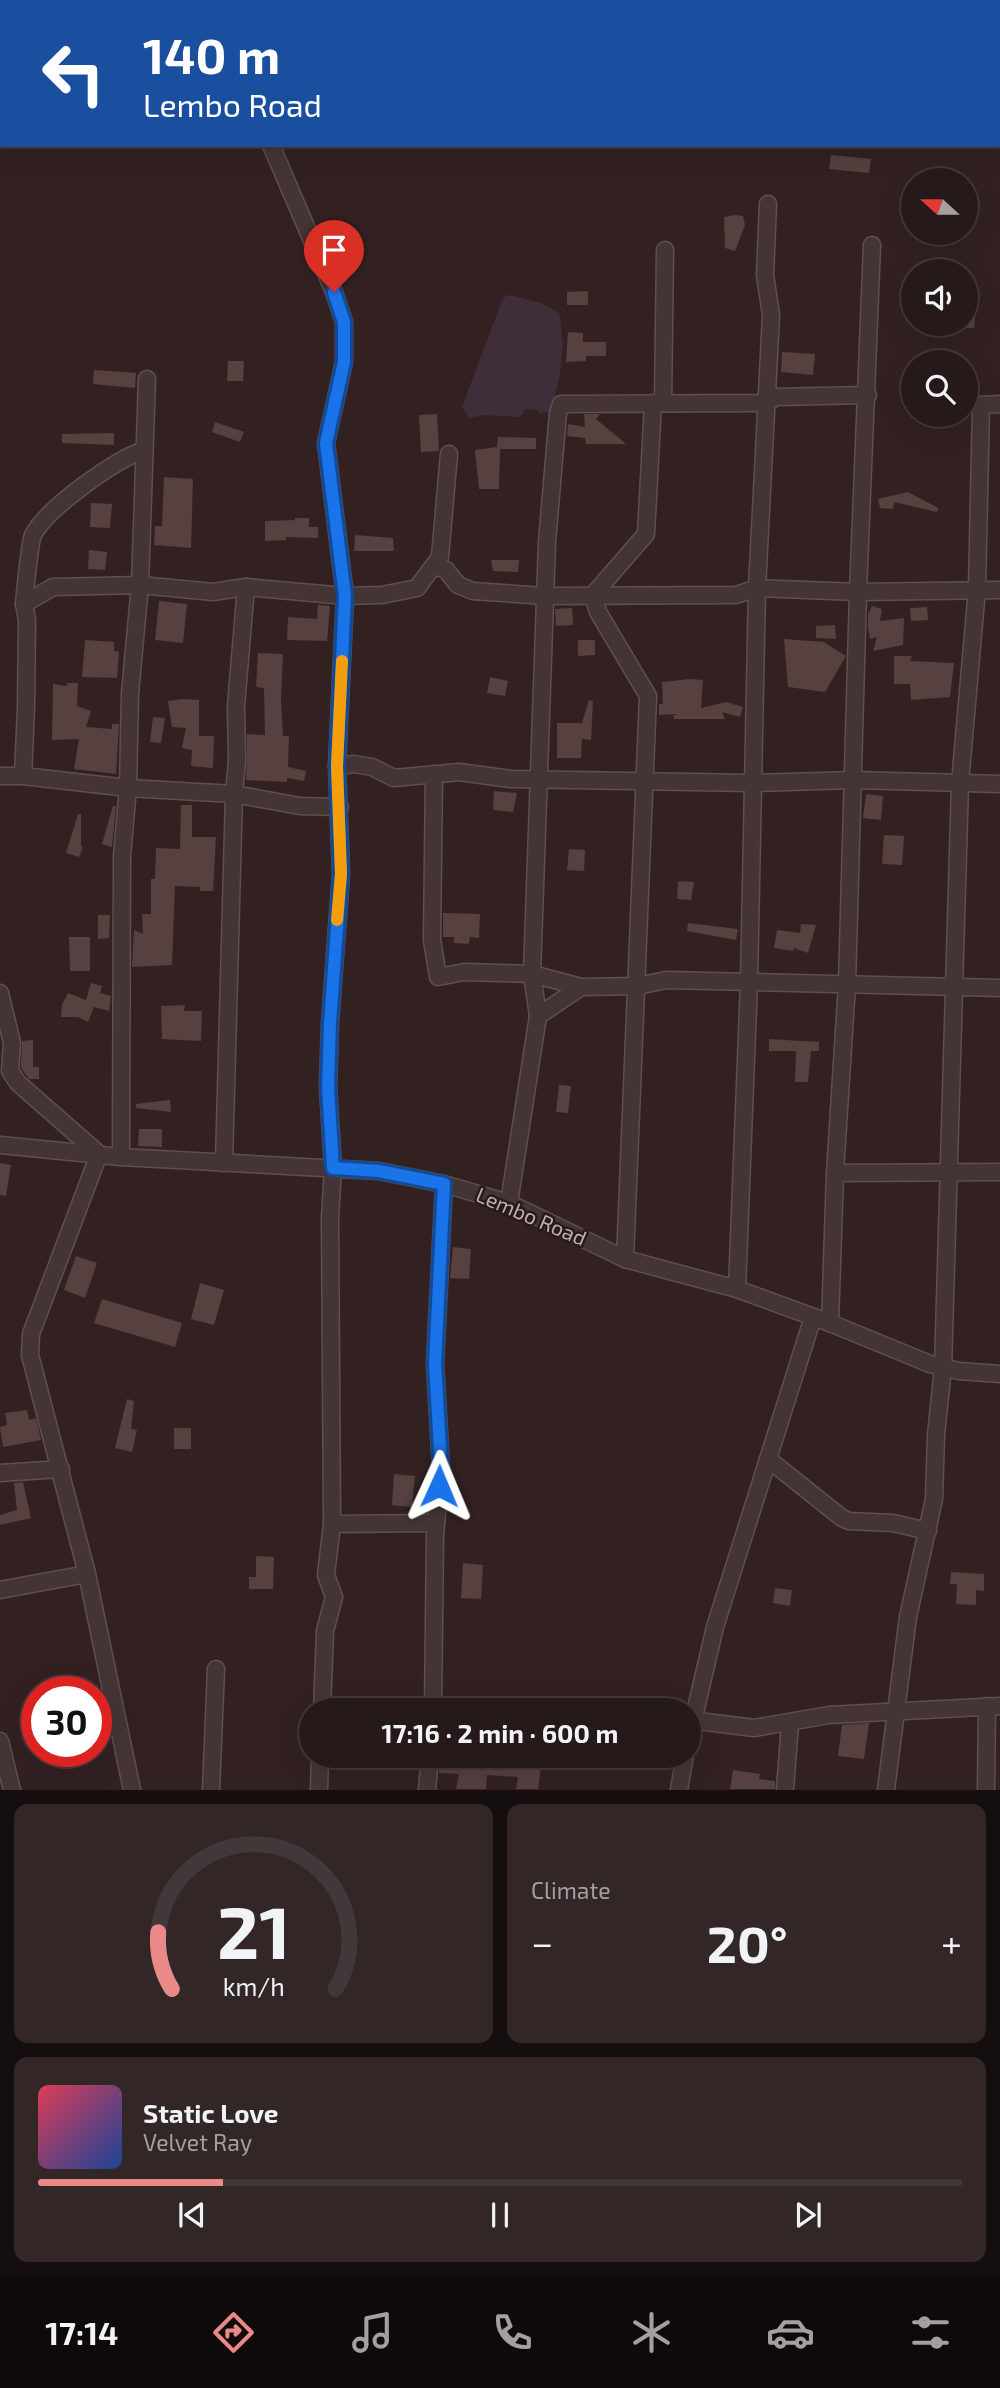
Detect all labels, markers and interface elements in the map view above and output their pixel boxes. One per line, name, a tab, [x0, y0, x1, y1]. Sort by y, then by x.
text: 140 m	[143, 25, 280, 84]
icon: left	[28, 28, 119, 119]
text: Lembo Road	[143, 85, 322, 123]
north arrow	[901, 168, 978, 245]
map controls	[901, 168, 978, 427]
pin	[304, 220, 364, 292]
icon: arrive	[315, 231, 353, 269]
button: sound	[901, 259, 978, 336]
button: search	[901, 350, 978, 427]
street label: Lembo Road	[473, 1181, 590, 1250]
position arrow	[402, 1449, 476, 1523]
speed limit sign: 30	[21, 1676, 112, 1767]
text: 17:16 · 2 min · 600 m	[382, 1717, 618, 1748]
text: Climate	[531, 1876, 611, 1904]
text: 21	[217, 1887, 290, 1975]
text: 20°	[707, 1911, 788, 1973]
text: −	[531, 1919, 553, 1965]
text: +	[941, 1919, 962, 1965]
text: km/h	[222, 1971, 285, 2001]
text: Static Love	[143, 2097, 279, 2128]
text: Velvet Ray	[143, 2128, 252, 2156]
icon: previous	[173, 2196, 211, 2234]
icon: pause	[481, 2196, 519, 2234]
icon: next	[789, 2196, 827, 2234]
icon: directions	[209, 2308, 258, 2357]
icon: music	[348, 2308, 397, 2357]
icon: phone	[488, 2308, 537, 2357]
icon: climate	[627, 2308, 676, 2357]
icon: car	[766, 2308, 815, 2357]
icon: filters	[906, 2308, 955, 2357]
text: 17:14	[45, 2313, 118, 2351]

